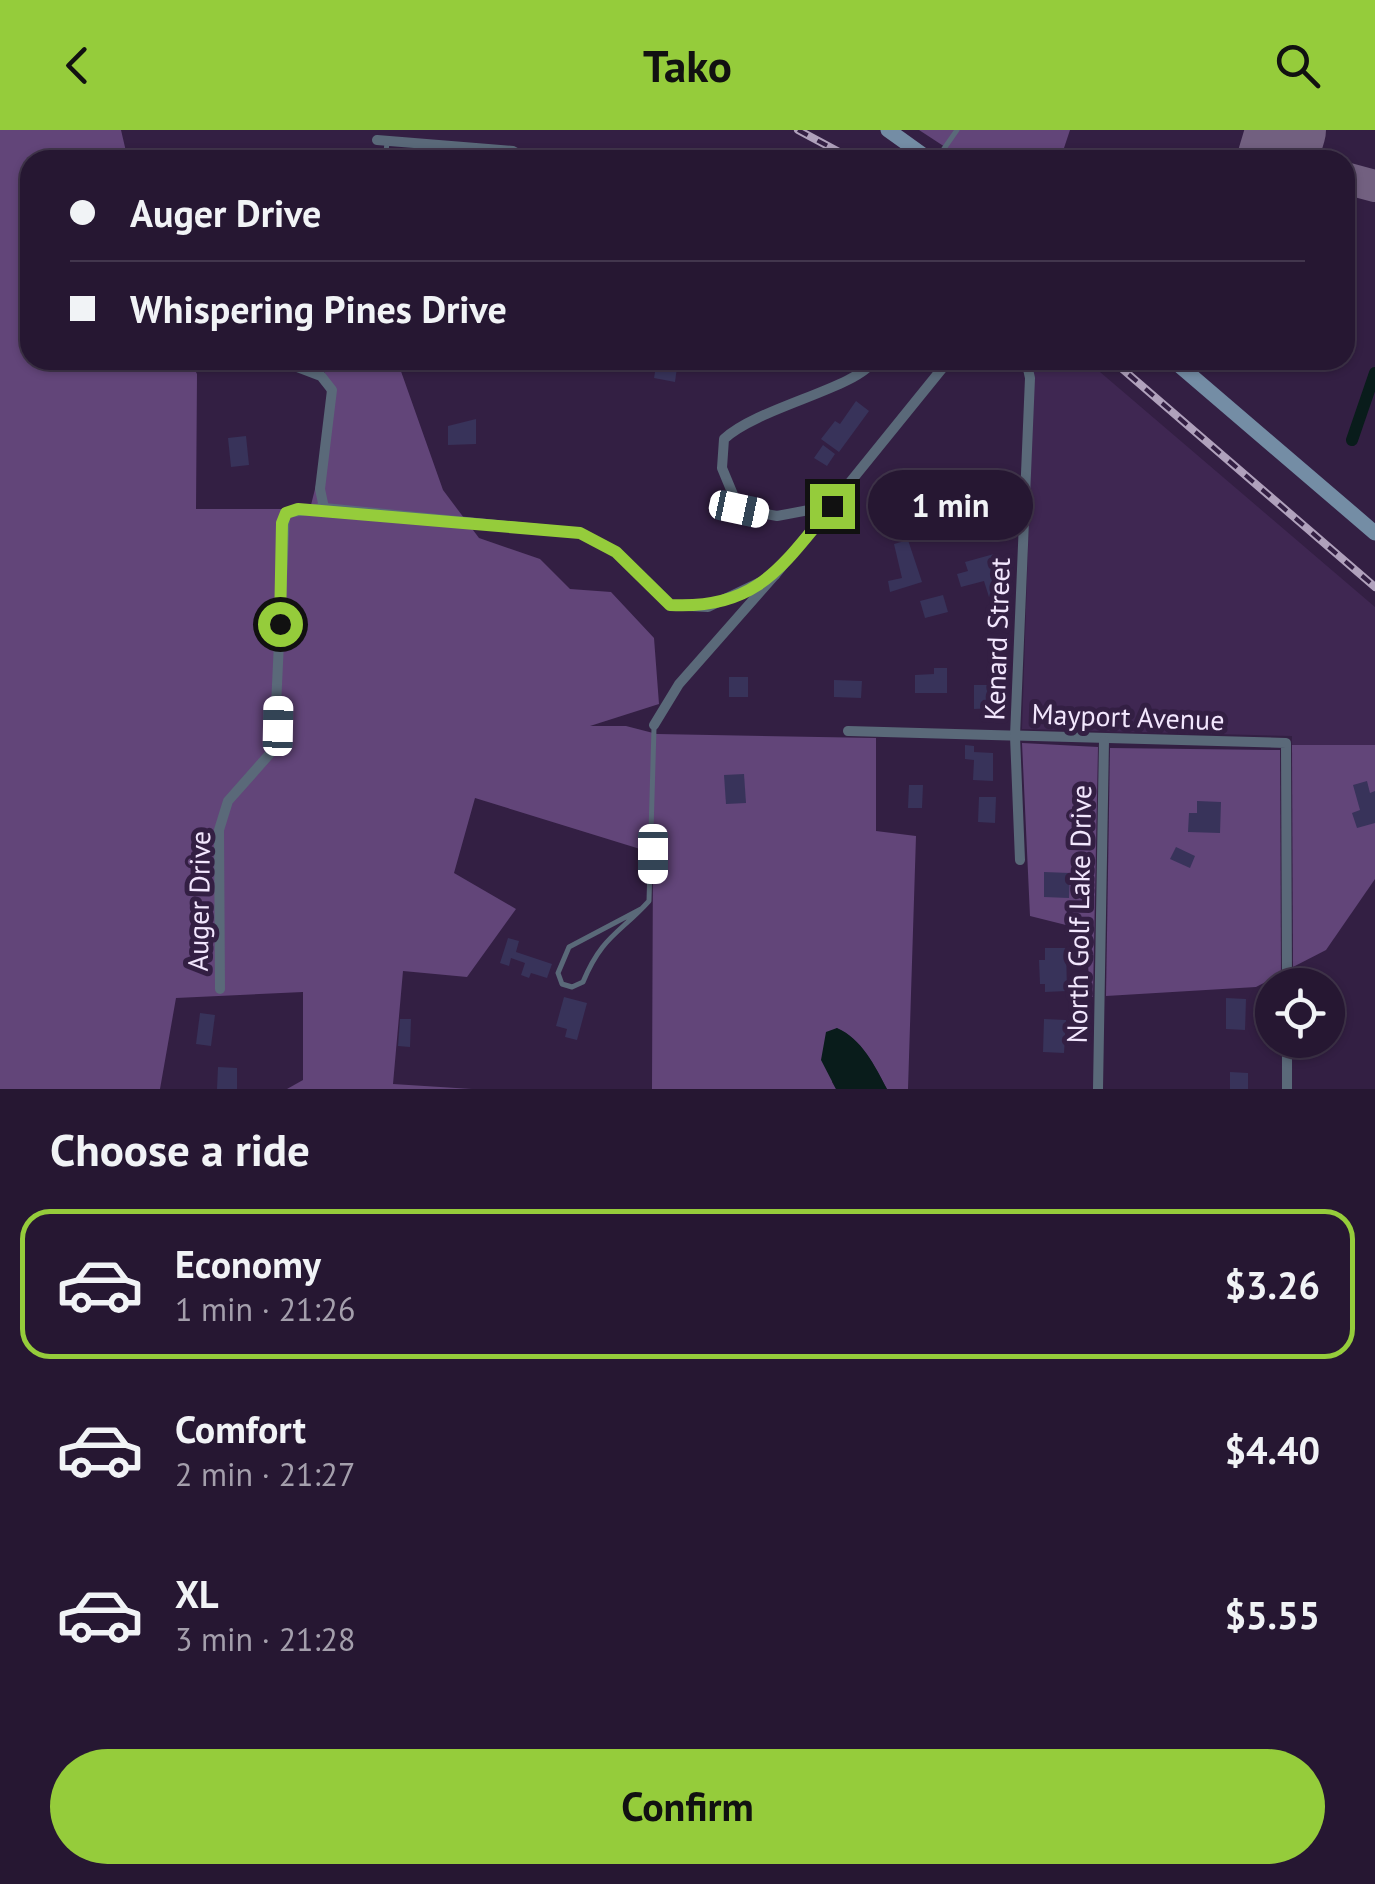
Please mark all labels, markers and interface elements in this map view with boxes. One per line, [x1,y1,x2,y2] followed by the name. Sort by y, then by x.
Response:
[643,36,732,94] text: Tako
[50,38,105,93] icon: back
[1270,38,1325,93] icon: search
[130,188,321,237] text: Auger Drive
[130,284,507,333] text: Whispering Pines Drive
[867,471,1032,541] callout: 1 min
[810,484,855,529] route end
[911,484,990,526] text: 1 min
[707,488,771,530] car
[975,557,1018,721] street label: Kenard Street
[258,602,303,647] route start
[1031,695,1225,738] street label: Mayport Avenue
[262,696,294,756] car
[1058,784,1099,1044] street label: North Golf Lake Drive
[638,824,668,884] car
[179,830,218,972] street label: Auger Drive
[1255,968,1345,1058] map controls
[1255,968,1345,1058] button: locate
[50,1120,310,1178] text: Choose a ride
[55,1239,145,1329] icon: car
[175,1239,321,1288] text: Economy
[1224,1260,1320,1309] text: $3.26
[175,1288,355,1330] text: 1 min · 21:26
[55,1404,145,1494] icon: car
[175,1404,306,1453] text: Comfort
[1224,1425,1320,1474] text: $4.40
[175,1453,355,1495] text: 2 min · 21:27
[55,1569,145,1659] icon: car
[175,1569,219,1618] text: XL
[1224,1590,1320,1639] text: $5.55
[175,1618,355,1660] text: 3 min · 21:28
[50,1749,1325,1864] button: Confirm

